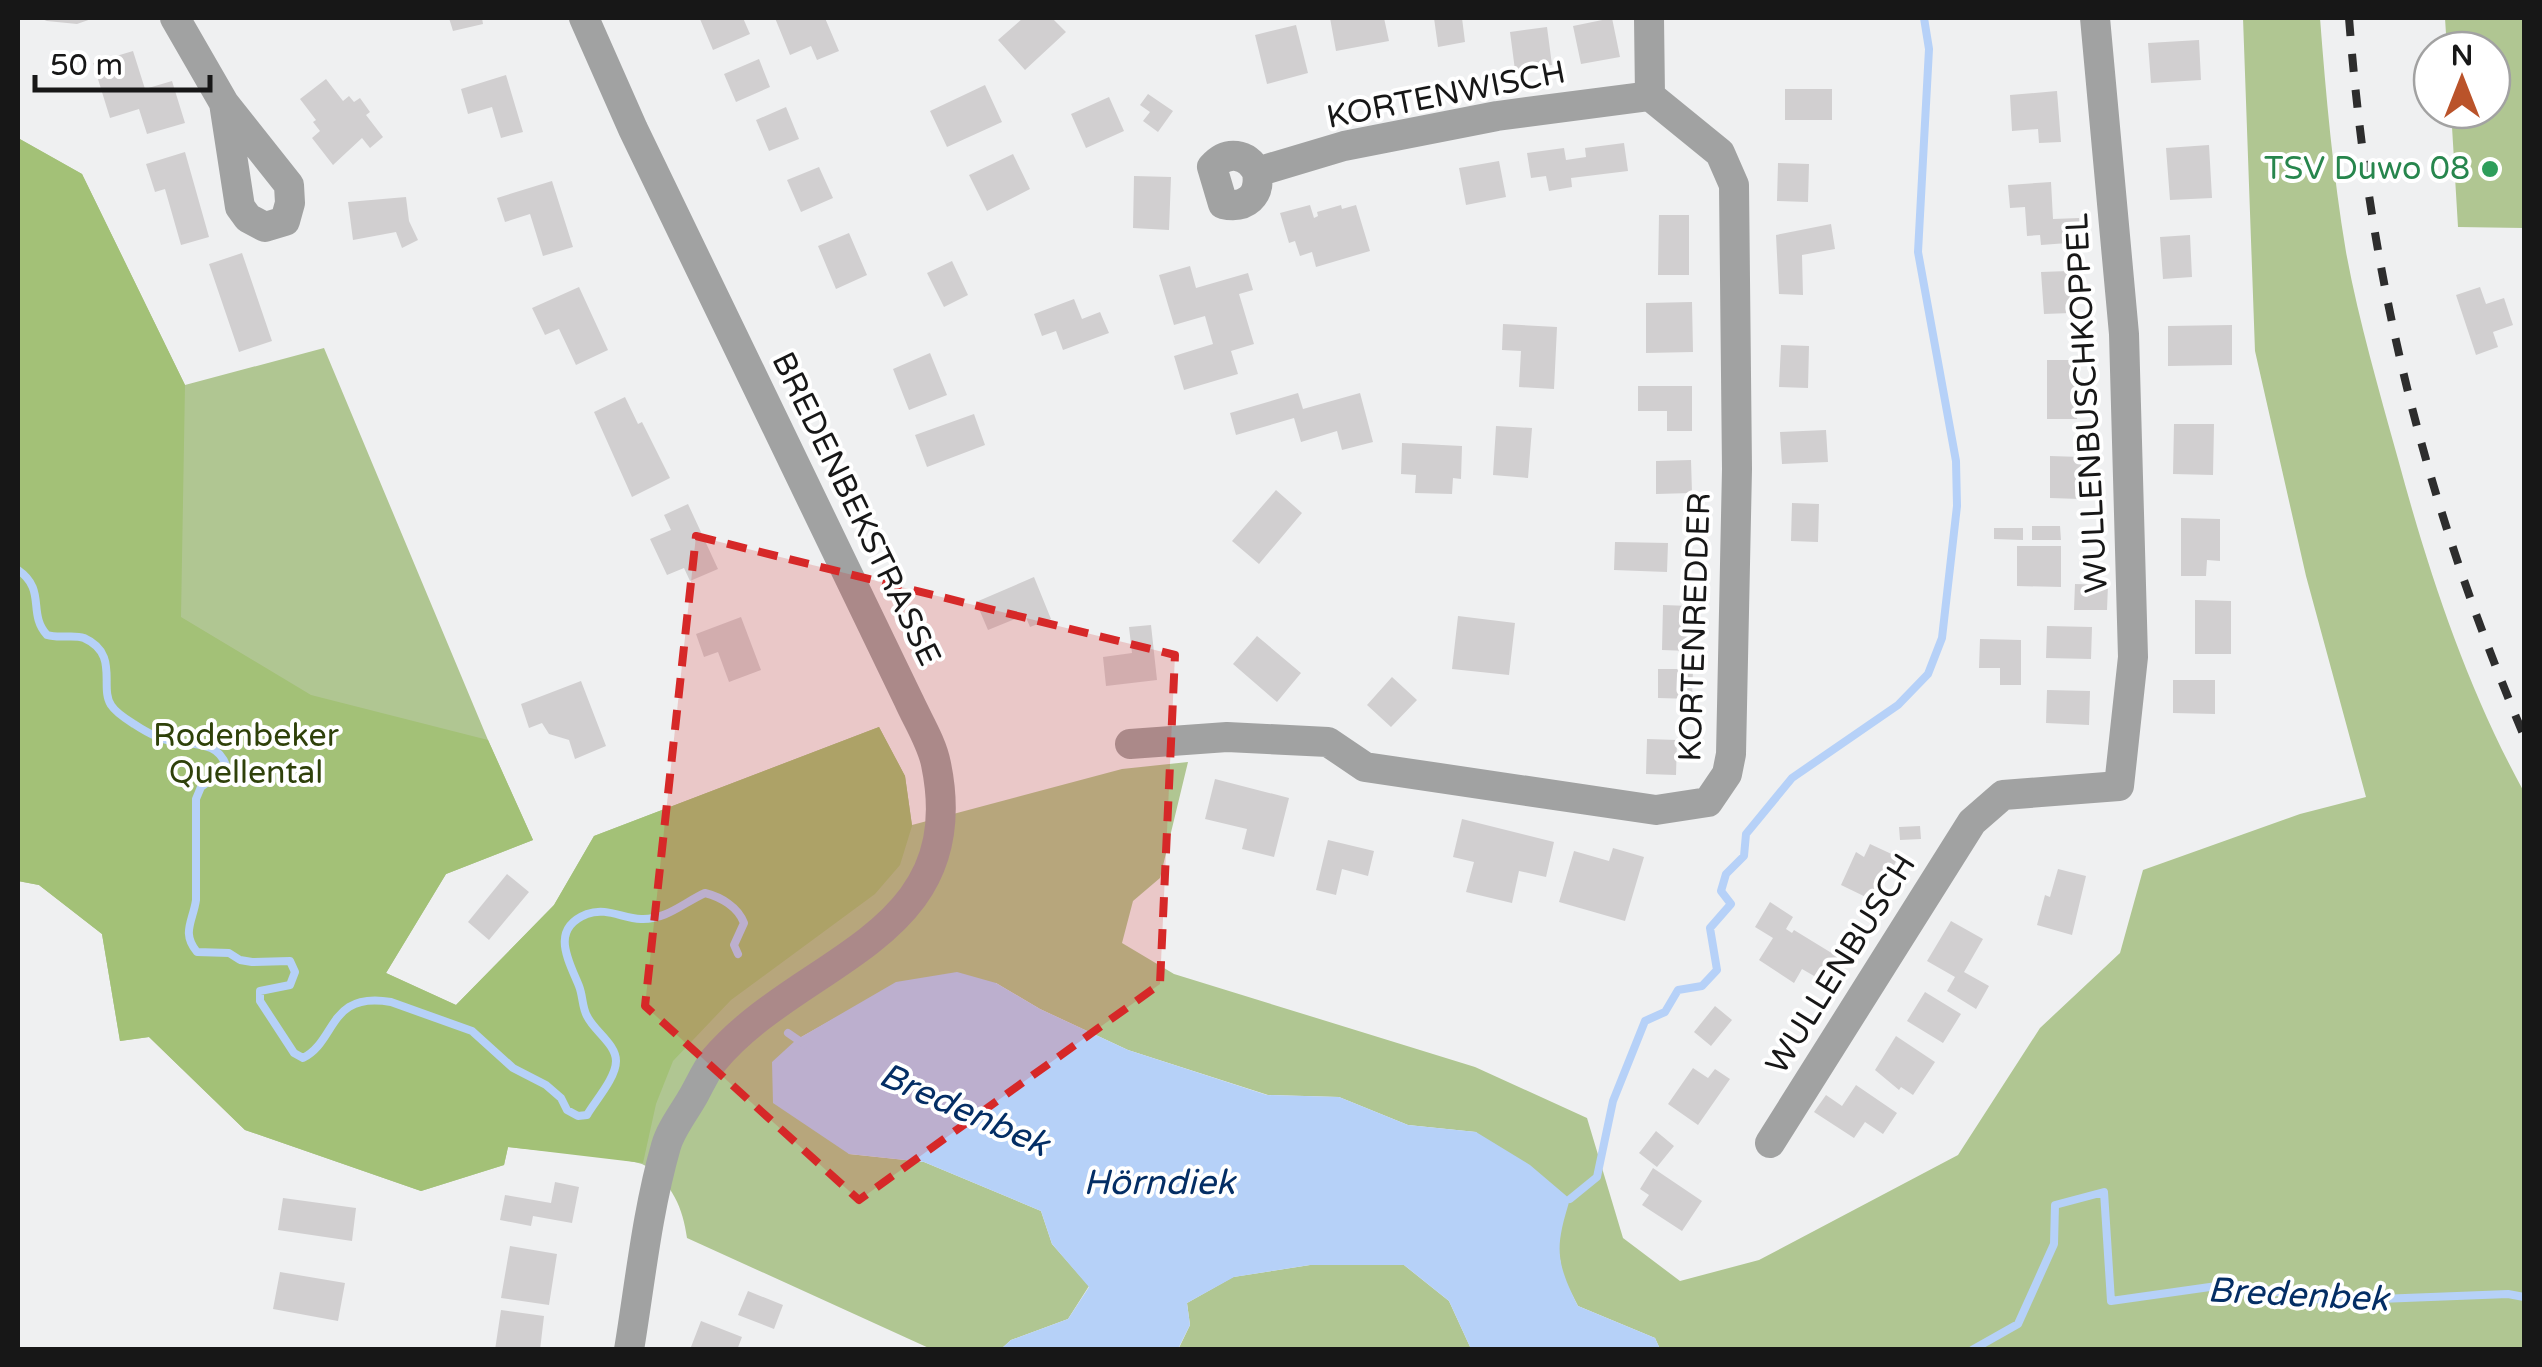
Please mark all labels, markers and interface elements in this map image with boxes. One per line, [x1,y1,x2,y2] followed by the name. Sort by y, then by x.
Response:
[35,30,210,92] scale bar
[2412,30,2512,130] north arrow
[2451,39,2473,73] text: N
[50,47,123,84] text: 50 m
[1323,53,1569,137] street label: KORTENWISCH
[2264,150,2470,188] place label: TSV Duwo 08
[2479,158,2501,180] marker: TSV Duwo 08
[2058,212,2116,594] street label: WULLENBUSCHKOPPEL
[764,346,948,672] street label: BREDENBEKSTRASSE
[1671,492,1719,762] street label: KORTENREDDER
[153,717,340,792] park label: Rodenbeker Quellental
[1758,847,1924,1081] street label: WULLENBUSCH
[873,1054,1058,1167] water label: Bredenbek
[1083,1162,1238,1204] water label: Hörndiek
[2207,1269,2392,1321] water label: Bredenbek

